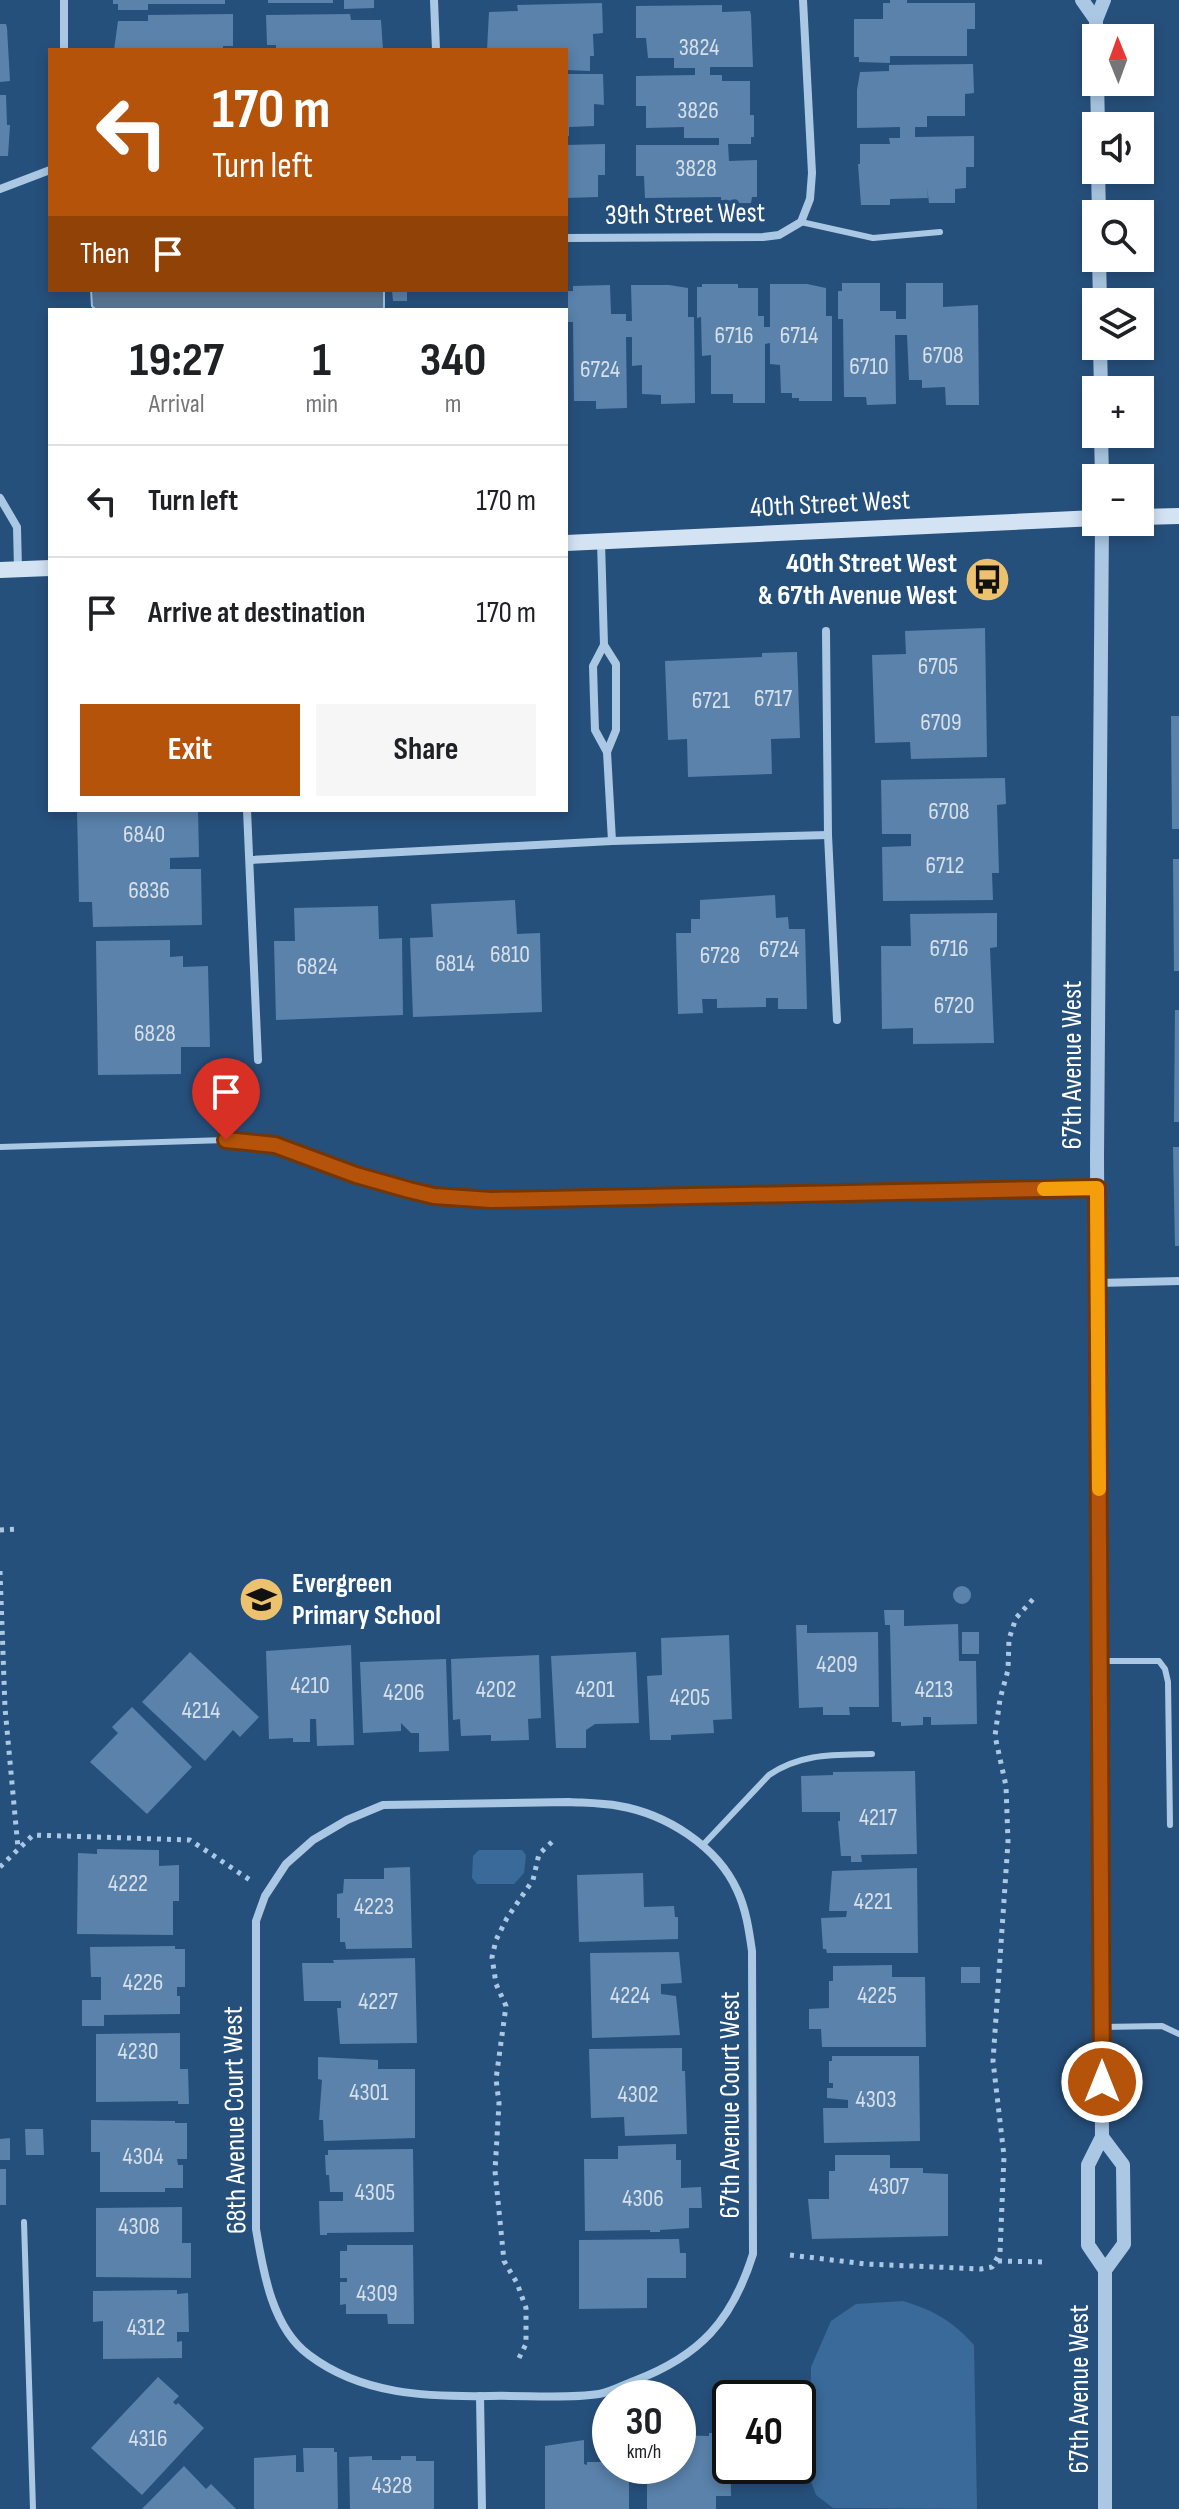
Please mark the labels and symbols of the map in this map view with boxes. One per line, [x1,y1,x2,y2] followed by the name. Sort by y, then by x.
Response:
[1082,24,1154,96] north arrow
[679,33,719,62] house number: 3824
[677,96,719,125] house number: 3826
[675,154,717,183] house number: 3828
[604,196,766,232] street label: 39th Street West
[714,321,754,350] house number: 6716
[780,321,818,350] house number: 6714
[922,341,964,370] house number: 6708
[849,352,889,381] house number: 6710
[580,355,620,384] house number: 6724
[749,483,911,525] street label: 40th Street West
[758,547,957,612] place label: 40th Street West & 67th Avenue West
[964,555,1012,603] bus stop icon: 40th Street West & 67th Avenue West
[918,652,958,681] house number: 6705
[754,684,792,713] house number: 6717
[692,686,731,715] house number: 6721
[920,708,962,737] house number: 6709
[928,797,970,826] house number: 6708
[123,820,165,849] house number: 6840
[926,851,964,880] house number: 6712
[128,876,170,905] house number: 6836
[929,934,969,963] house number: 6716
[759,935,799,964] house number: 6724
[490,940,530,969] house number: 6810
[700,941,740,970] house number: 6728
[435,949,475,978] house number: 6814
[296,952,338,981] house number: 6824
[1056,980,1089,1150] street label: 67th Avenue West
[934,991,974,1020] house number: 6720
[134,1019,176,1048] house number: 6828
[192,1058,260,1140] pin
[292,1567,441,1632] place label: Evergreen Primary School
[237,1575,285,1623] school or university icon: Evergreen Primary School
[816,1650,858,1679] house number: 4209
[290,1671,330,1700] house number: 4210
[476,1675,516,1704] house number: 4202
[575,1675,615,1704] house number: 4201
[915,1675,953,1704] house number: 4213
[383,1678,425,1707] house number: 4206
[670,1683,710,1712] house number: 4205
[182,1696,220,1725] house number: 4214
[859,1803,897,1832] house number: 4217
[108,1869,148,1898] house number: 4222
[854,1887,893,1916] house number: 4221
[354,1892,394,1921] house number: 4223
[123,1968,163,1997] house number: 4226
[610,1981,650,2010] house number: 4224
[857,1981,897,2010] house number: 4225
[358,1987,398,2016] house number: 4227
[714,1991,747,2219] street label: 67th Avenue Court West
[217,2006,253,2234] street label: 68th Avenue Court West
[118,2037,158,2066] house number: 4230
[1060,2040,1144,2124] position arrow
[349,2078,389,2107] house number: 4301
[618,2080,658,2109] house number: 4302
[856,2085,896,2114] house number: 4303
[123,2142,163,2171] house number: 4304
[869,2172,910,2201] house number: 4307
[355,2178,395,2207] house number: 4305
[622,2184,664,2213] house number: 4306
[118,2212,160,2241] house number: 4308
[356,2279,398,2308] house number: 4309
[1063,2304,1096,2474] street label: 67th Avenue West
[127,2313,165,2342] house number: 4312
[712,2380,816,2484] speed limit sign: 40
[128,2424,168,2453] house number: 4316
[372,2471,412,2500] house number: 4328

